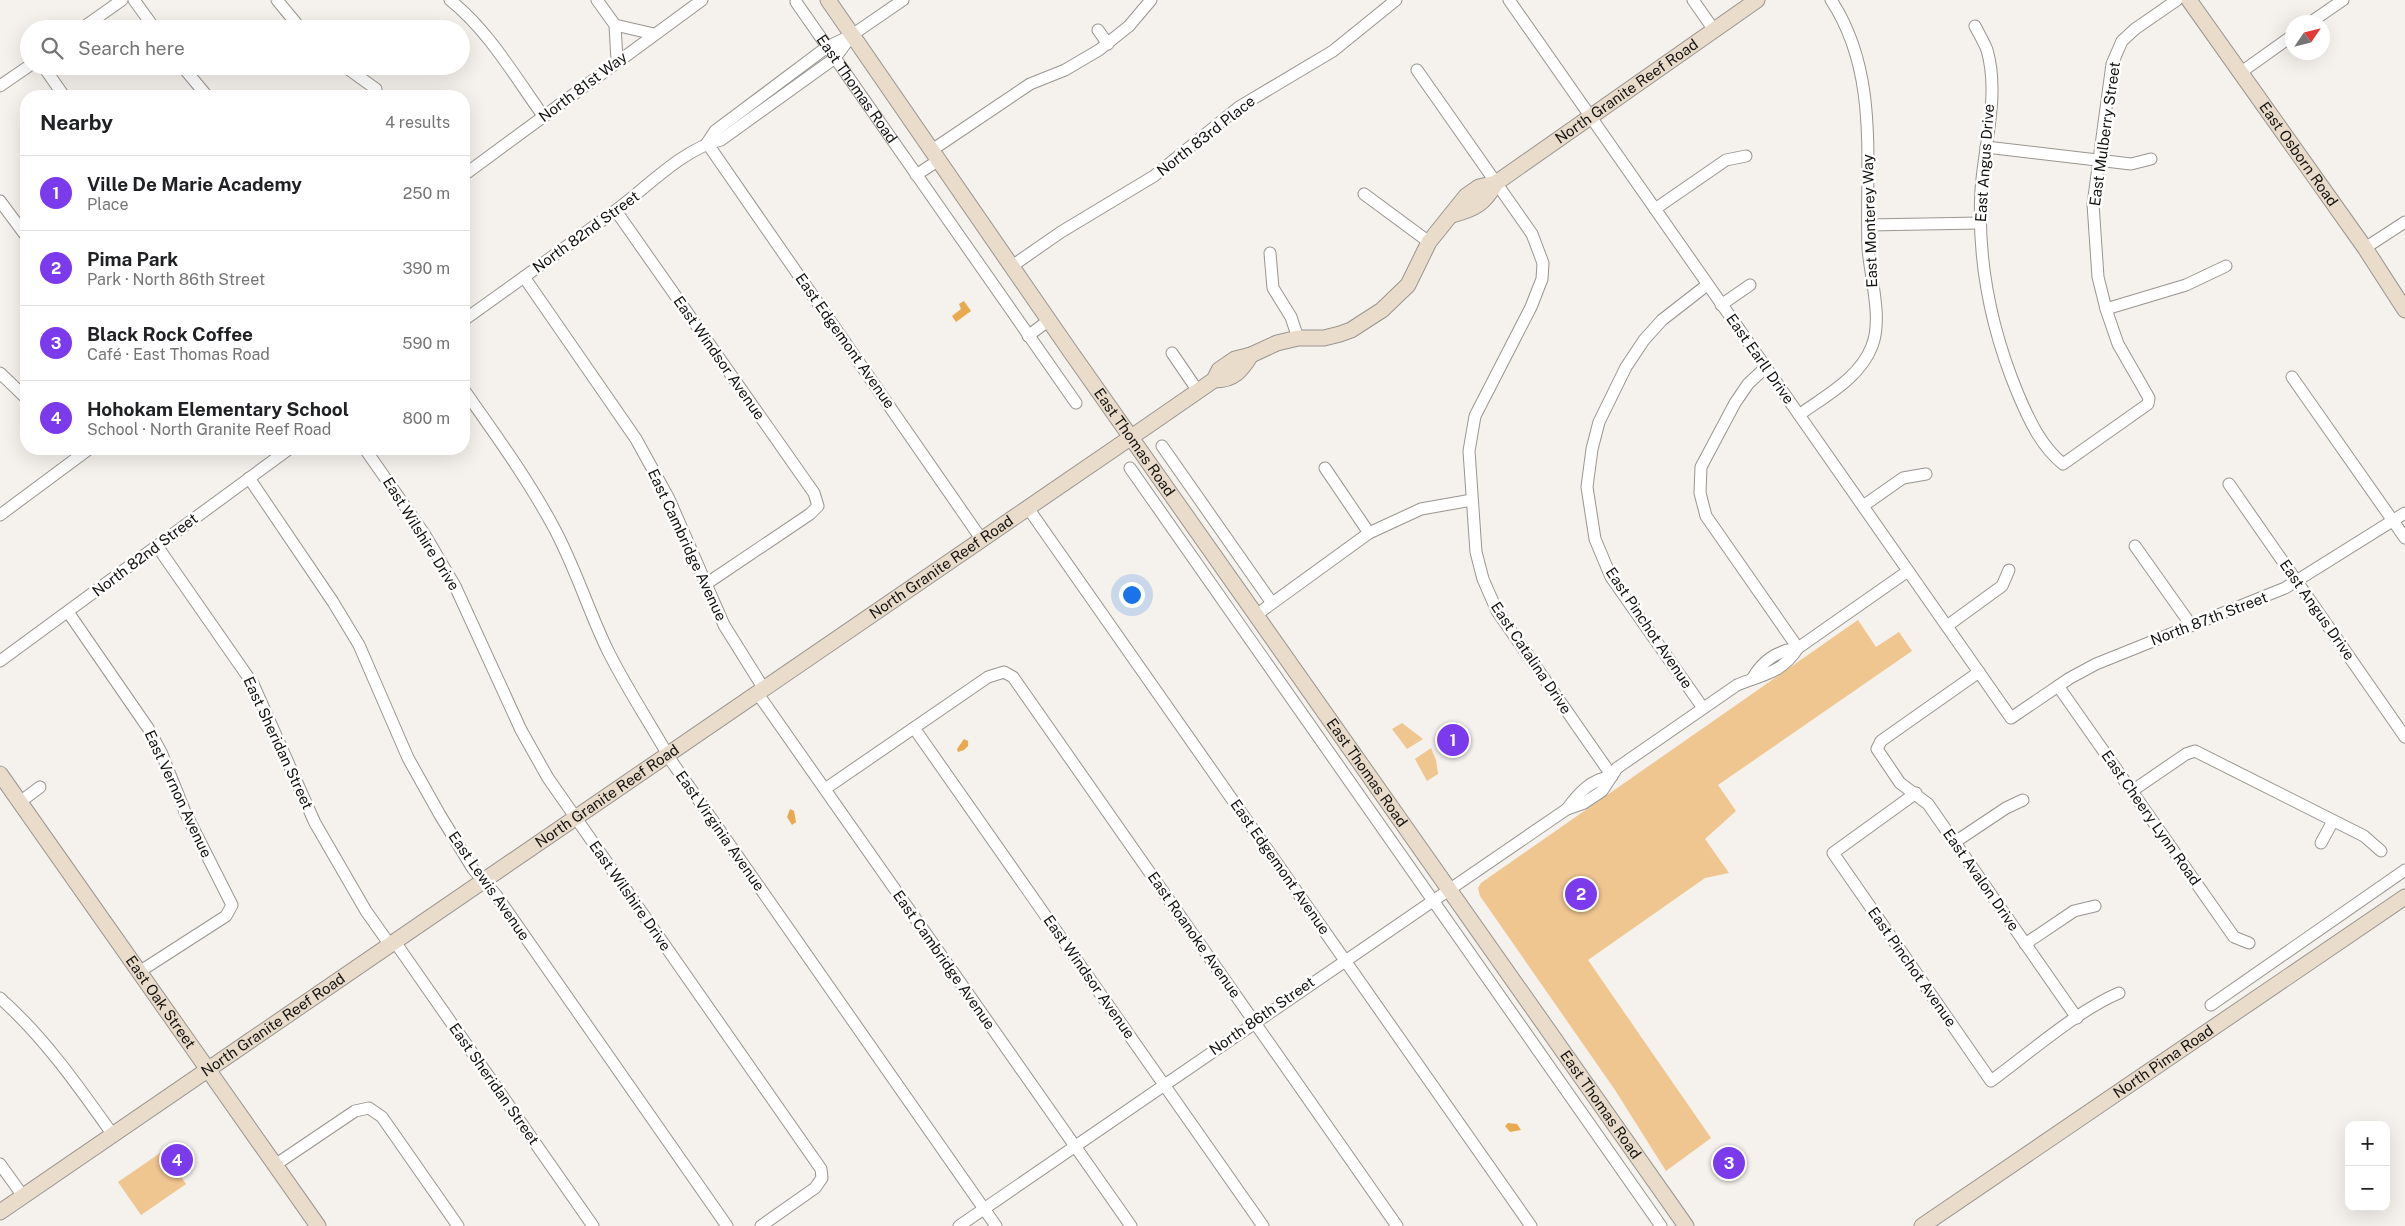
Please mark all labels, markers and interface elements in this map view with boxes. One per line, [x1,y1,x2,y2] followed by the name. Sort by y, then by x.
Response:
[2285,15,2330,60] north arrow
[20,20,470,75] search box
[813,31,901,146] street label: East Thomas Road
[38,34,66,62] icon: search
[1552,35,1701,147] street label: North Granite Reef Road
[78,37,185,59] text: Search here
[535,48,630,125] street label: North 81st Way
[2086,60,2123,207] street label: East Mulberry Street
[1153,92,1258,179] street label: North 83rd Place
[2256,98,2342,209] street label: East Osborn Road
[1972,103,1997,223] street label: East Angus Drive
[40,110,113,135] text: Nearby
[385,113,450,132] text: 4 results
[1859,154,1880,288] street label: East Monterey Way
[87,173,302,195] text: Ville De Marie Academy
[53,184,59,203] text: 1
[403,184,450,203] text: 250 m
[529,187,642,276] street label: North 82nd Street
[87,195,129,214] text: Place
[87,248,178,270] text: Pima Park
[51,259,61,278] text: 2
[403,259,450,278] text: 390 m
[87,270,265,289] text: Park · North 86th Street
[792,270,899,411] street label: East Edgemont Avenue
[670,293,768,423] street label: East Windsor Avenue
[1723,310,1798,407] street label: East Earll Drive
[87,323,253,345] text: Black Rock Coffee
[51,334,61,353] text: 3
[402,334,450,353] text: 590 m
[87,345,270,364] text: Café · East Thomas Road
[1091,385,1179,499] street label: East Thomas Road
[87,398,349,420] text: Hohokam Elementary School
[51,409,61,428] text: 4
[403,409,450,428] text: 800 m
[87,420,331,439] text: School · North Granite Reef Road
[645,466,730,624] street label: East Cambridge Avenue
[380,474,463,593] street label: East Wilshire Drive
[89,509,201,600] street label: North 82nd Street
[866,512,1016,622] street label: North Granite Reef Road
[2276,556,2358,663] street label: East Angus Drive
[1603,564,1696,691] street label: East Pinchot Avenue
[1119,582,1145,608] your location
[2148,588,2270,649] street label: North 87th Street
[1488,599,1575,717] street label: East Catalina Drive
[240,674,317,812] street label: East Sheridan Street
[1323,715,1411,830] street label: East Thomas Road
[1437,721,1469,759] pin: 1
[141,727,215,860] street label: East Vernon Avenue
[532,741,682,851] street label: North Granite Reef Road
[2098,747,2204,888] street label: East Cheery Lynn Road
[673,767,768,894] street label: East Virginia Avenue
[1227,796,1334,937] street label: East Edgemont Avenue
[1940,825,2023,934] street label: East Avalon Drive
[445,828,533,944] street label: East Lewis Avenue
[586,838,675,954] street label: East Wilshire Drive
[1145,869,1244,1001] street label: East Roanoke Avenue
[1565,875,1597,913] pin: 2
[890,887,999,1033] street label: East Cambridge Avenue
[1865,904,1960,1030] street label: East Pinchot Avenue
[1040,912,1138,1042] street label: East Windsor Avenue
[122,952,199,1052] street label: East Oak Street
[198,969,348,1080] street label: North Granite Reef Road
[1206,973,1318,1058] street label: North 86th Street
[446,1020,543,1148] street label: East Sheridan Street
[2110,1021,2216,1101] street label: North Pima Road
[1557,1047,1645,1162] street label: East Thomas Road
[2345,1121,2390,1211] map controls
[2345,1121,2390,1166] button: +
[161,1141,193,1179] pin: 4
[1713,1144,1745,1182] pin: 3
[2345,1166,2390,1211] button: −

